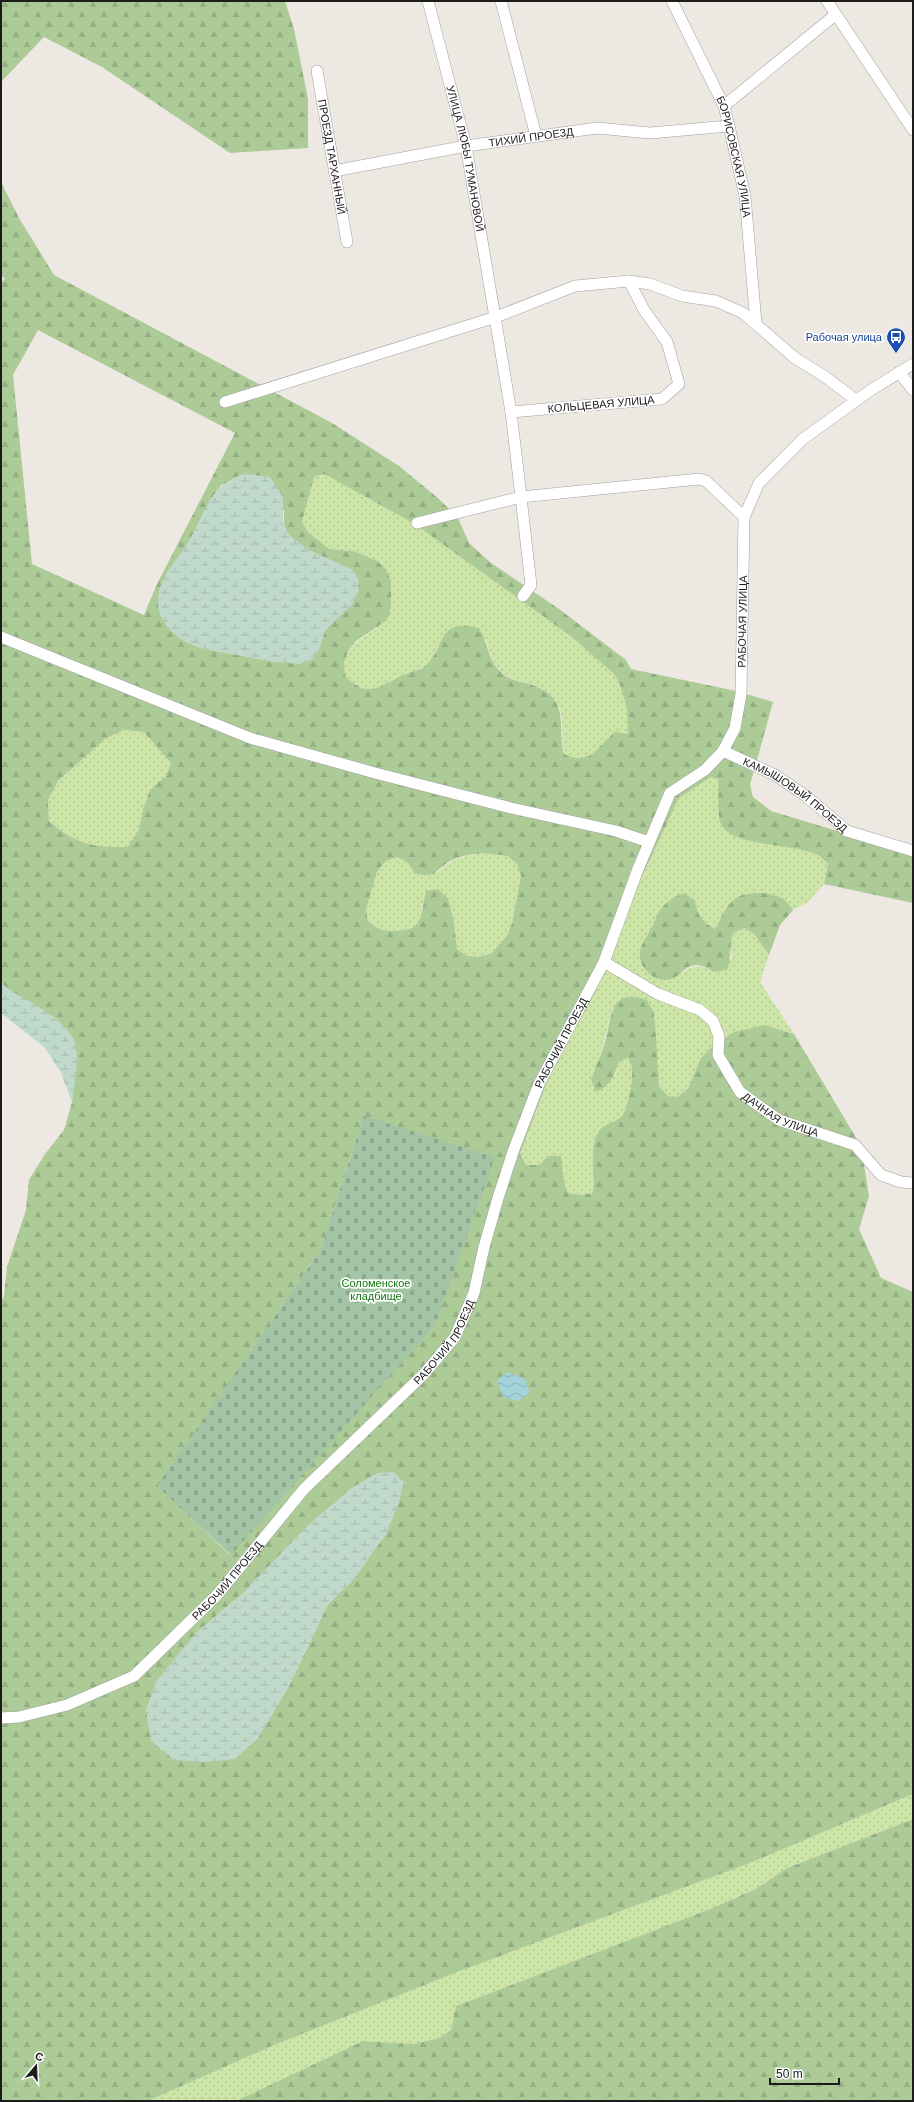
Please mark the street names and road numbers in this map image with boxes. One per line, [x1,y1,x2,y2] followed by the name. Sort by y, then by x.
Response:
[444,84,486,232] street label: УЛИЦА ЛЮБЫ ТУМАНОВОЙ
[714,94,753,219] street label: БОРИСОВСКАЯ УЛИЦА
[316,98,348,215] street label: ПРОЕЗД ТАРХАННЫЙ
[488,125,575,149] street label: ТИХИЙ ПРОЕЗД
[547,393,656,415] street label: КОЛЬЦЕВАЯ УЛИЦА
[735,575,749,668] street label: РАБОЧАЯ УЛИЦА
[741,755,850,835] street label: КАМЫШОВЫЙ ПРОЕЗД
[532,995,590,1089] street label: РАБОЧИЙ ПРОЕЗД
[740,1090,821,1139] street label: ДАЧНАЯ УЛИЦА
[411,1297,477,1387] street label: РАБОЧИЙ ПРОЕЗД
[189,1538,265,1622] street label: РАБОЧИЙ ПРОЕЗД

